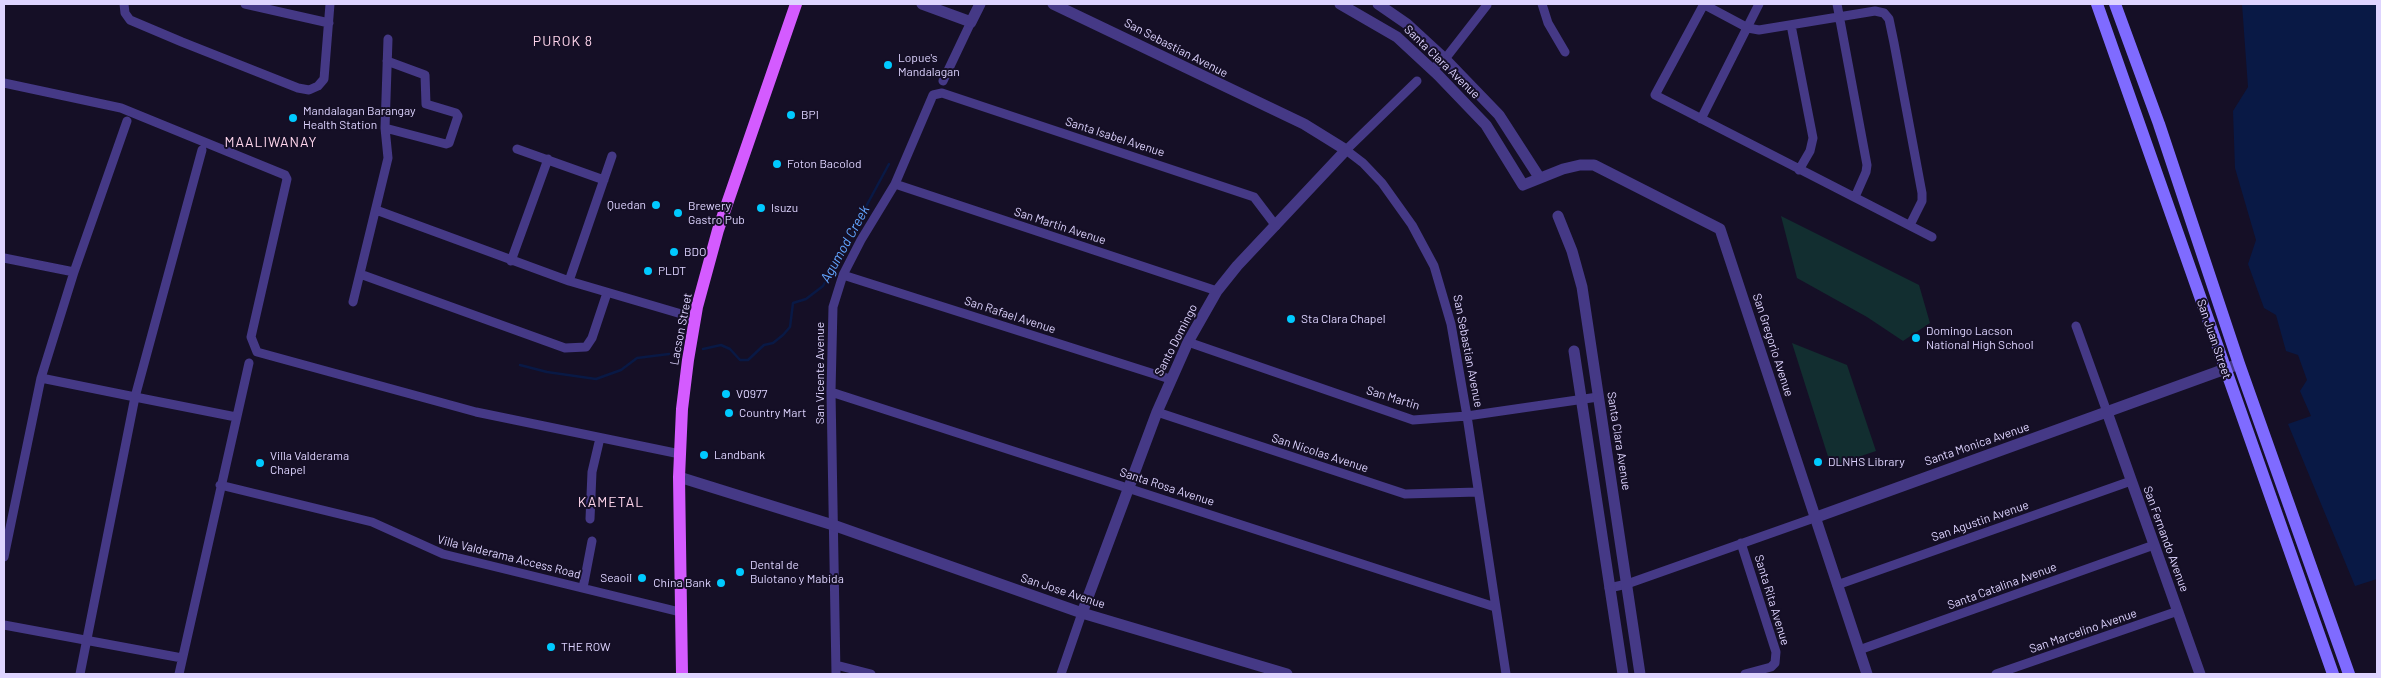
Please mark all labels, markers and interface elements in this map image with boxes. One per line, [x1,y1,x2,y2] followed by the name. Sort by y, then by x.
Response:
[1122,16,1230,80] street label: San Sebastian Avenue
[1401,22,1483,102] street label: Santa Clara Avenue
[532,33,594,49] district label: PUROK 8
[898,51,960,79] place label: Lopue's Mandalagan
[882,59,894,71] marker: Lopue's Mandalagan
[303,104,416,132] place label: Mandalagan Barangay Health Station
[801,108,819,122] place label: BPI
[785,109,797,121] marker: BPI
[287,112,299,124] marker: Mandalagan Barangay Health Station
[1063,114,1167,160] street label: Santa Isabel Avenue
[223,134,319,150] district label: MAALIWANAY
[787,157,862,171] place label: Foton Bacolod
[771,158,783,170] marker: Foton Bacolod
[607,198,646,212] place label: Quedan
[650,199,662,211] marker: Quedan
[688,199,745,227] place label: Brewery Gastro Pub
[771,201,798,215] place label: Isuzu
[755,202,767,214] marker: Isuzu
[817,203,873,285] water label: Agumod Creek
[1012,204,1108,248] street label: San Martin Avenue
[672,207,684,219] marker: Brewery Gastro Pub
[684,245,706,259] place label: BDO
[668,246,680,258] marker: BDO
[658,264,686,278] place label: PLDT
[642,265,654,277] marker: PLDT
[667,292,695,366] street label: Lacson Street
[1750,292,1796,398] street label: San Gregorio Avenue
[962,293,1058,337] street label: San Rafael Avenue
[1450,293,1486,409] street label: San Sebastian Avenue
[2194,297,2234,381] street label: San Juan Street
[1152,302,1200,378] street label: Santo Domingo
[1301,312,1386,326] place label: Sta Clara Chapel
[1285,313,1297,325] marker: Sta Clara Chapel
[813,322,827,424] street label: San Vicente Avenue
[1926,324,2034,352] place label: Domingo Lacson National High School
[1910,332,1922,344] marker: Domingo Lacson National High School
[1365,383,1421,413] street label: San Martin
[736,387,767,401] place label: V0977
[720,388,732,400] marker: V0977
[1604,391,1634,491] street label: Santa Clara Avenue
[739,406,806,420] place label: Country Mart
[723,407,735,419] marker: Country Mart
[1923,419,2031,469] street label: Santa Monica Avenue
[1270,431,1370,475] street label: San Nicolas Avenue
[714,448,765,462] place label: Landbank
[270,449,349,477] place label: Villa Valderama Chapel
[698,449,710,461] marker: Landbank
[1828,455,1905,469] place label: DLNHS Library
[1812,456,1824,468] marker: DLNHS Library
[254,457,266,469] marker: Villa Valderama Chapel
[1118,465,1216,509] street label: Santa Rosa Avenue
[2140,484,2192,594] street label: San Fernando Avenue
[577,494,645,510] district label: KAMETAL
[1929,498,2031,544] street label: San Agustin Avenue
[436,532,582,582] street label: Villa Valderama Access Road
[1751,553,1793,647] street label: Santa Rita Avenue
[750,558,844,586] place label: Dental de Bulotano y Mabida
[1945,560,2059,612] street label: Santa Catalina Avenue
[734,566,746,578] marker: Dental de Bulotano y Mabida
[600,571,632,585] place label: Seaoil
[1019,571,1107,611] street label: San Jose Avenue
[636,572,648,584] marker: Seaoil
[653,576,711,590] place label: China Bank
[715,577,727,589] marker: China Bank
[2027,606,2139,656] street label: San Marcelino Avenue
[561,640,611,654] place label: THE ROW
[545,641,557,653] marker: THE ROW

